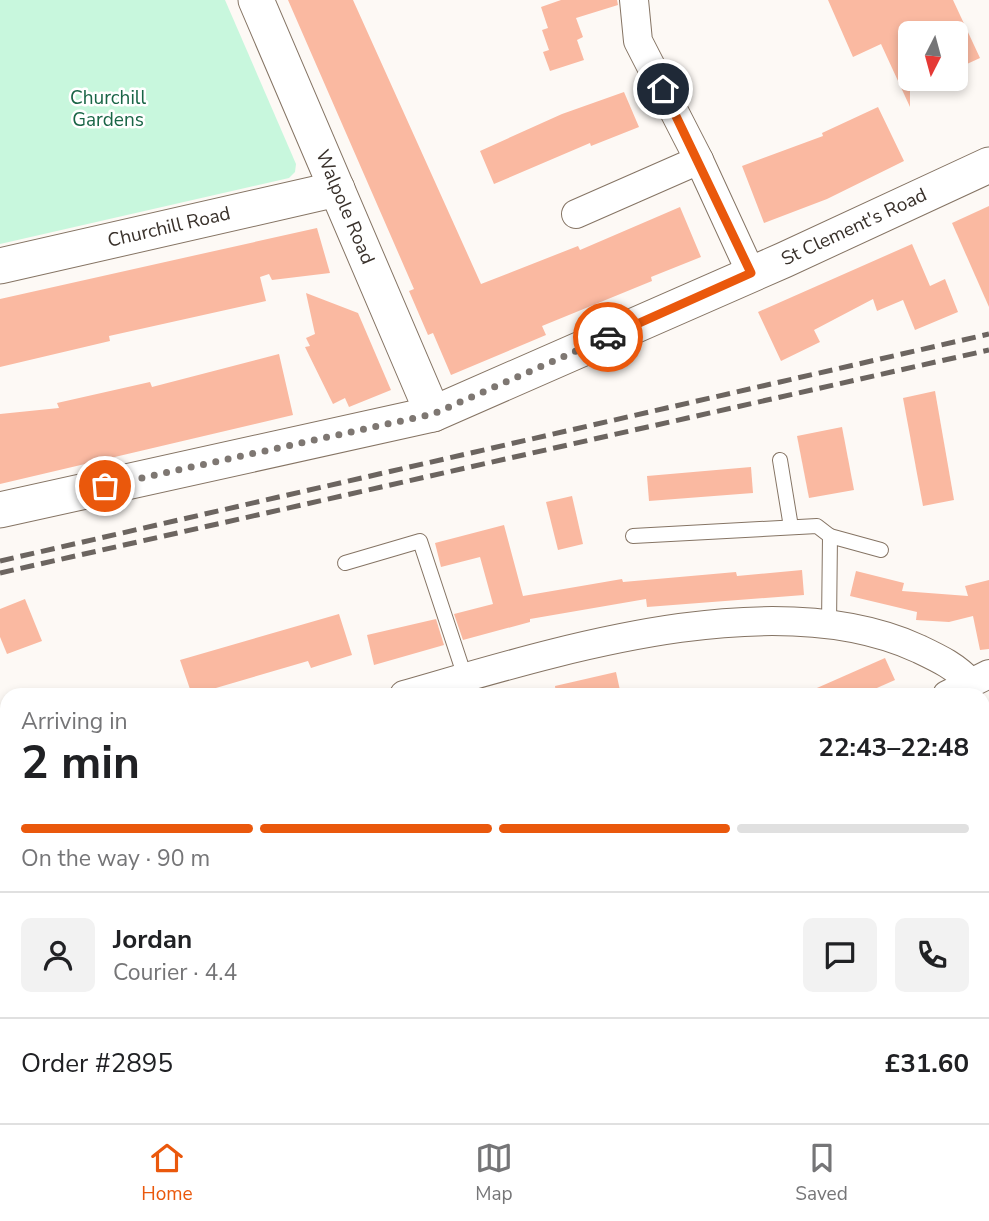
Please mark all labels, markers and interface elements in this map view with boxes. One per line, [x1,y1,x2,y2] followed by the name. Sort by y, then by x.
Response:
[898,21,968,91] north arrow
[898,21,968,91] map controls
[633,59,693,119] pin
[644,70,682,108] icon: home
[70,85,146,133] park label: Churchill Gardens
[309,146,381,268] street label: Walpole Road
[777,182,931,272] street label: St Clement's Road
[105,200,233,254] street label: Churchill Road
[573,302,643,372] courier
[589,318,627,356] icon: car
[75,456,135,516] pin
[86,467,124,505] icon: bag
[21,706,128,737] text: Arriving in
[818,730,969,765] text: 22:43–22:48
[21,731,140,794] text: 2 min
[21,843,210,874] text: On the way · 90 m
[21,918,95,992] button: person
[803,918,877,992] button: chat
[895,918,969,992] button: phone
[113,922,192,957] text: Jordan
[113,957,237,988] text: Courier · 4.4
[21,1046,173,1081] text: Order #2895
[885,1046,969,1081] text: £31.60
[141,1139,193,1207] tab: Home
[475,1139,513,1207] tab: Map
[795,1139,848,1207] tab: Saved

